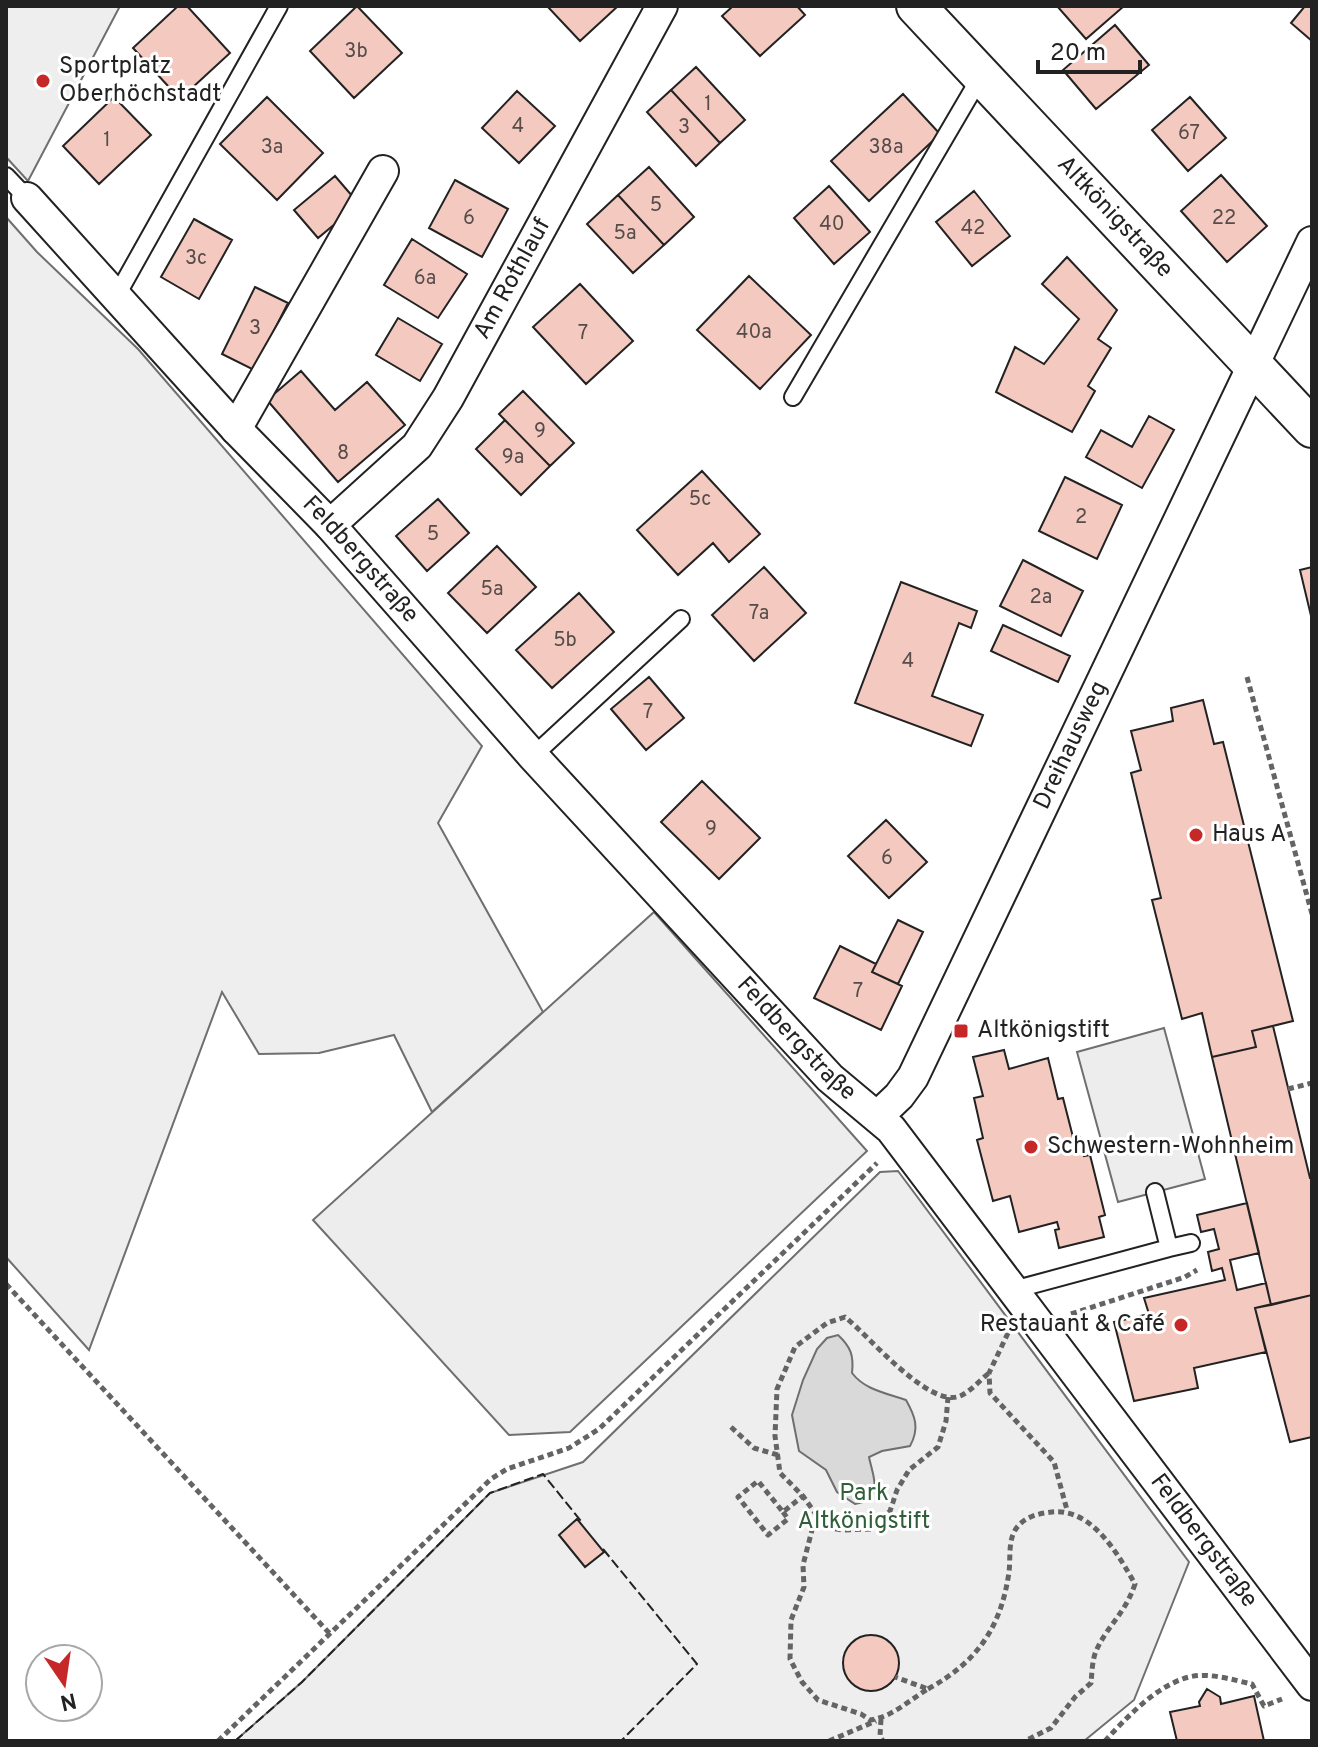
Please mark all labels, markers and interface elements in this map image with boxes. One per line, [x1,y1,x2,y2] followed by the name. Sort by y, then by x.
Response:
[1038,24,1140,74] scale bar
[344,39,368,65] house number: 3b
[1050,39,1106,69] text: 20 m
[59,52,221,110] place label: Sportplatz Oberhöchstadt
[34,72,52,90] marker: Sportplatz Oberhöchstadt
[704,92,712,118] house number: 1
[512,114,524,140] house number: 4
[678,115,690,141] house number: 3
[1178,121,1200,147] house number: 67
[103,128,111,154] house number: 1
[261,135,283,161] house number: 3a
[869,135,903,161] house number: 38a
[1050,150,1179,285] street label: Altkönigstraße
[650,193,662,219] house number: 5
[463,206,475,232] house number: 6
[1212,206,1236,232] house number: 22
[819,212,845,238] house number: 40
[468,213,558,345] street label: Am Rothlauf
[961,216,985,242] house number: 42
[614,221,636,247] house number: 5a
[185,246,207,272] house number: 3c
[414,266,436,292] house number: 6a
[249,316,261,342] house number: 3
[736,320,772,346] house number: 40a
[578,321,588,347] house number: 7
[534,419,546,445] house number: 9
[337,441,349,467] house number: 8
[502,445,524,471] house number: 9a
[689,487,711,513] house number: 5c
[295,490,425,630] street label: Feldbergstraße
[1075,505,1087,531] house number: 2
[427,522,439,548] house number: 5
[481,577,503,603] house number: 5a
[1030,585,1052,611] house number: 2a
[749,601,769,627] house number: 7a
[553,628,577,654] house number: 5b
[902,649,914,675] house number: 4
[1028,676,1115,815] street label: Dreihausweg
[643,700,653,726] house number: 7
[705,817,717,843] house number: 9
[1212,820,1286,850] place label: Haus A
[1187,826,1205,844] marker: Haus A
[881,846,893,872] house number: 6
[730,971,862,1108] street label: Feldbergstraße
[853,979,863,1005] house number: 7
[977,1016,1110,1046] place label: Altkönigstift
[952,1022,970,1040] marker: Altkönigstift
[1047,1132,1294,1162] place label: Schwestern-Wohnheim
[1022,1138,1040,1156] marker: Schwestern-Wohnheim
[980,1310,1165,1340] place label: Restauant & Café
[1172,1316,1190,1334] marker: Restauant & Café
[1143,1468,1263,1614] street label: Feldbergstraße
[798,1479,930,1537] park label: Park Altkönigstift
[24,1643,104,1723] north arrow
[57,1685,79,1715] text: N

